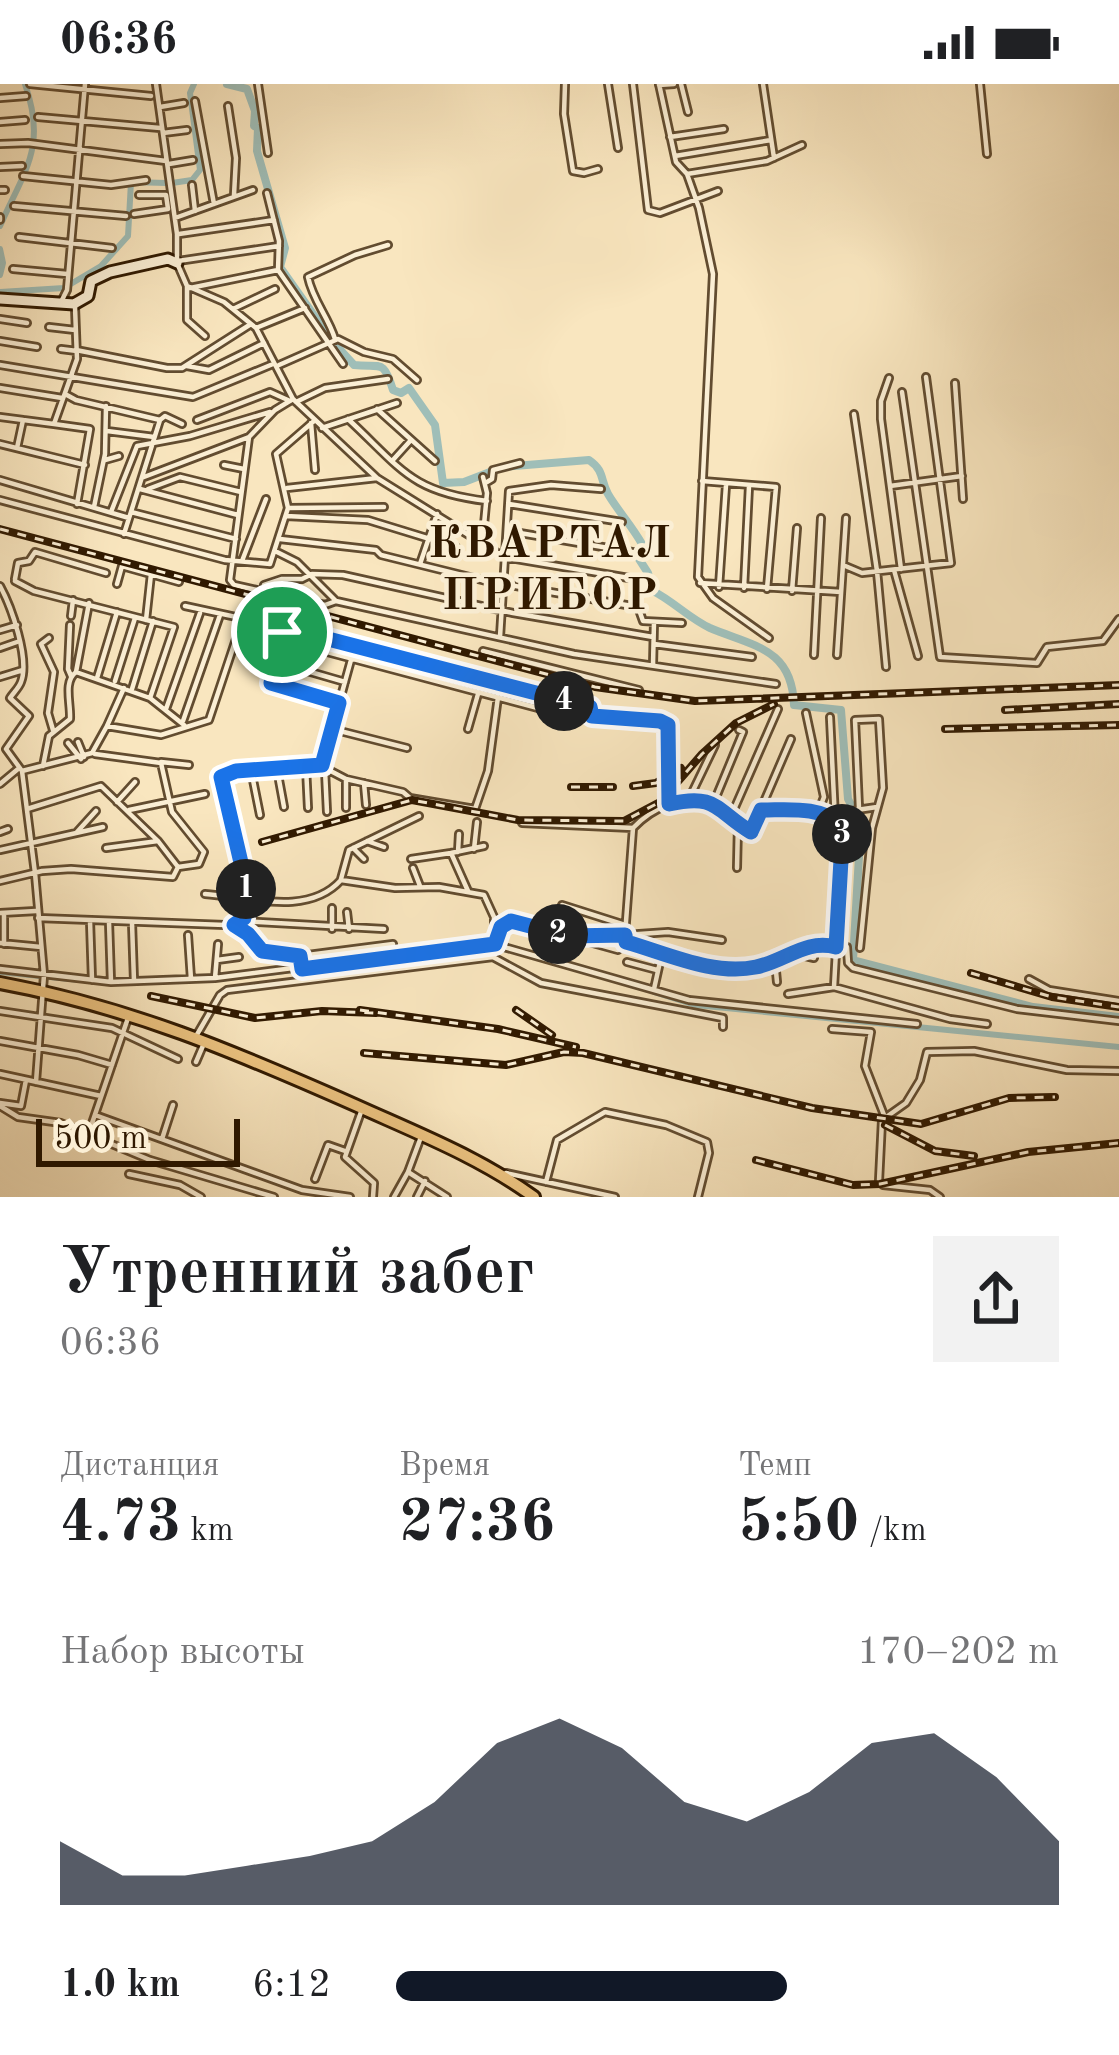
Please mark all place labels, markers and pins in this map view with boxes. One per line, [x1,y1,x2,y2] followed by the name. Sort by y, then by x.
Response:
[231,581,333,683] pin
[534,671,594,731] pin: 4
[812,804,872,864] pin: 3
[216,859,276,919] pin: 1
[528,904,588,964] pin: 2

